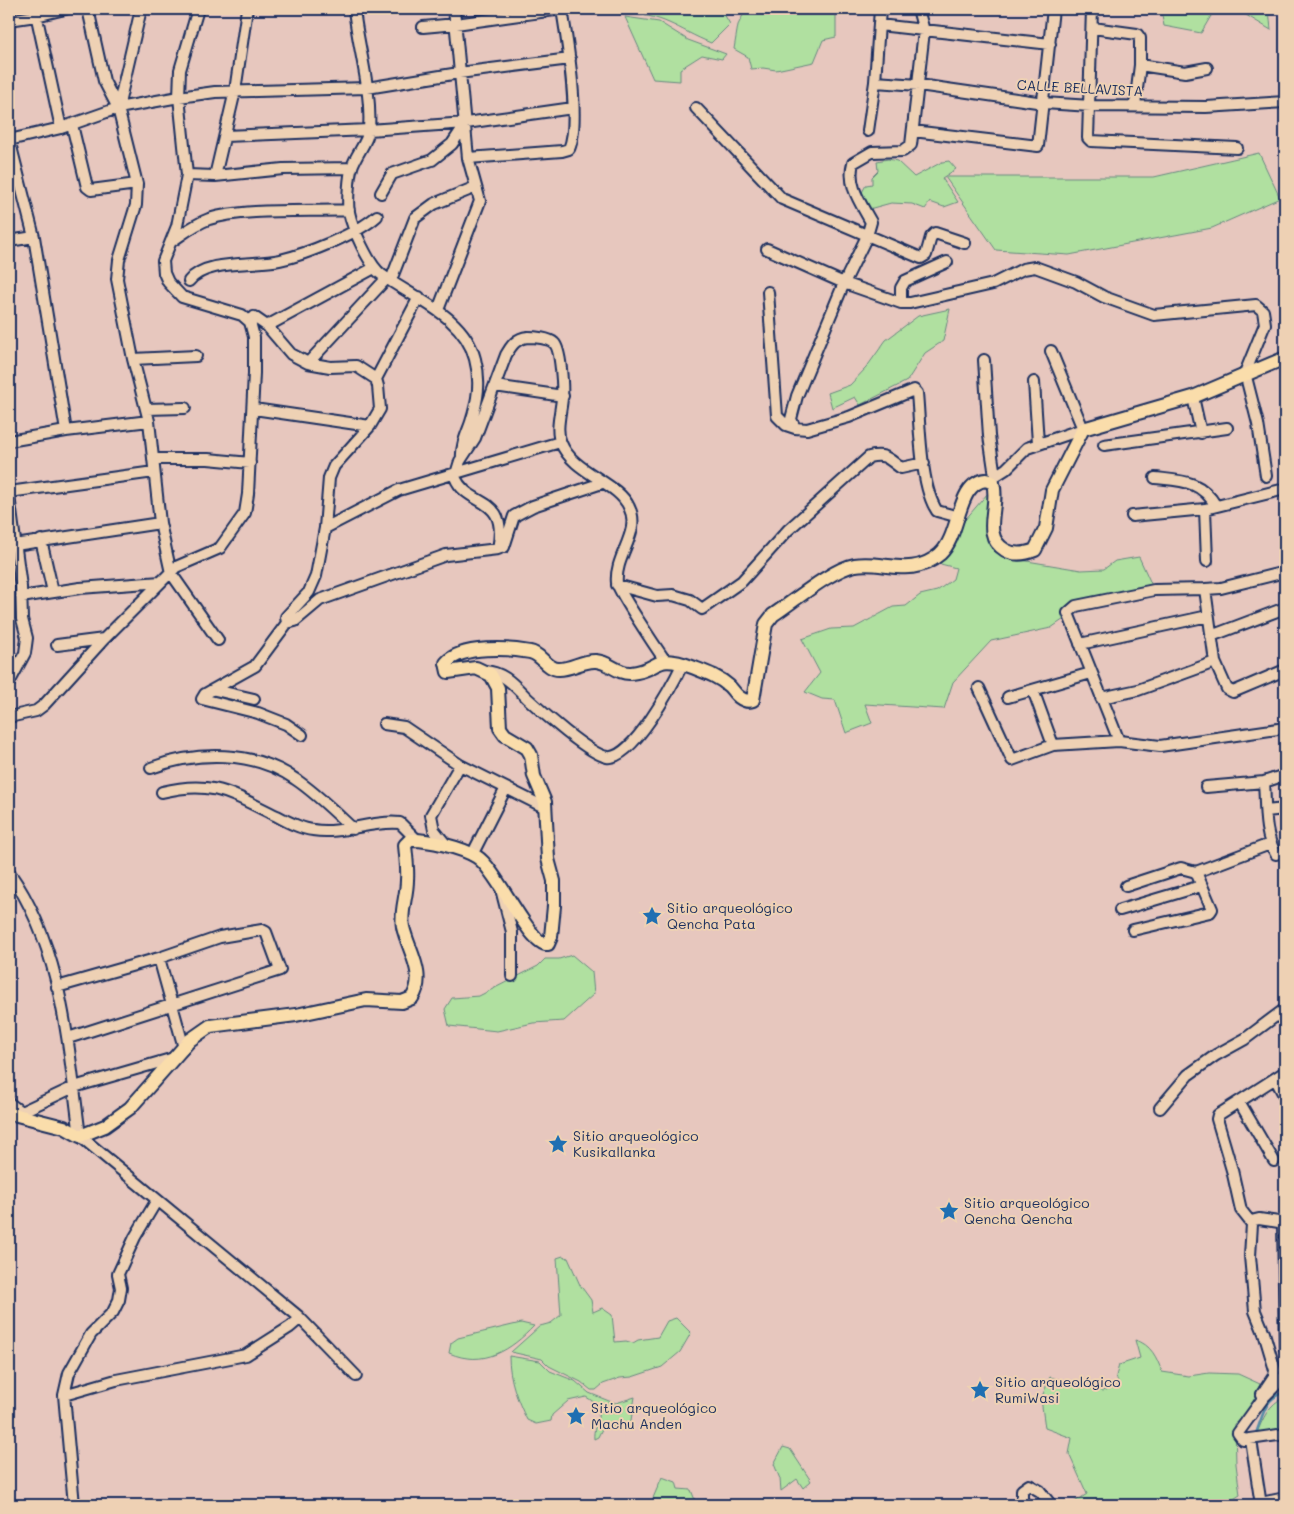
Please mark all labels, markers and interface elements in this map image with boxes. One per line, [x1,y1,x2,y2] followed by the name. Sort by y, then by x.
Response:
[1016,75,1144,100] street label: CALLE BELLAVISTA
[667,898,793,933] place label: Sitio arqueológico Qencha Pata
[641,905,663,927] place icon: Sitio arqueológico Qencha Pata
[573,1126,699,1161] place label: Sitio arqueológico Kusikallanka
[547,1133,569,1155] place icon: Sitio arqueológico Kusikallanka
[964,1193,1090,1228] place label: Sitio arqueológico Qencha Qencha
[938,1200,960,1222] place icon: Sitio arqueológico Qencha Qencha
[995,1372,1121,1407] place label: Sitio arqueológico RumiWasi
[969,1379,991,1401] place icon: Sitio arqueológico RumiWasi
[591,1398,717,1433] place label: Sitio arqueológico Machu Anden
[565,1405,587,1427] place icon: Sitio arqueológico Machu Anden

